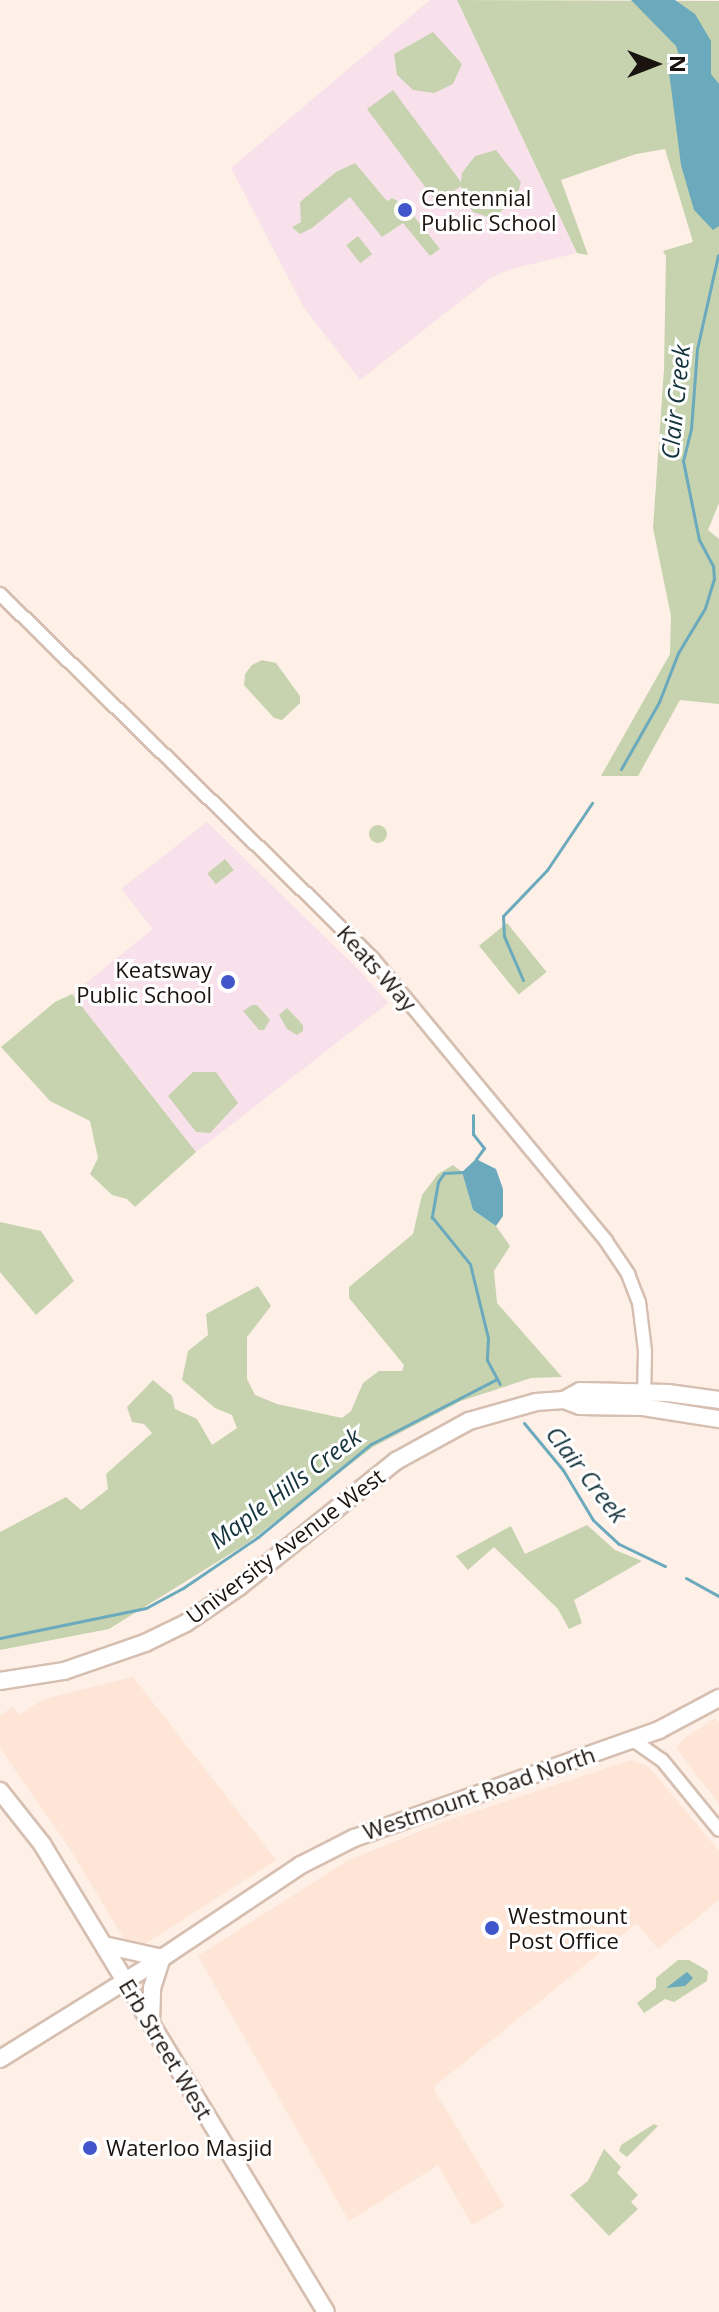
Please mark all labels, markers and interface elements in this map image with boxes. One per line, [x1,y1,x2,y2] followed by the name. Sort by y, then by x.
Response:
[615,24,695,104] north arrow
[664,55,694,73] text: N
[421,184,557,236] place label: Centennial Public School
[396,201,414,219] marker: Centennial Public School
[655,343,695,461] water label: Clair Creek
[332,920,422,1016] street label: Keats Way
[76,956,212,1008] place label: Keatsway Public School
[219,973,237,991] marker: Keatsway Public School
[540,1420,634,1528] water label: Clair Creek
[204,1422,366,1554] water label: Maple Hills Creek
[181,1463,389,1629] street label: University Avenue West
[360,1741,598,1845] street label: Westmount Road North
[508,1902,627,1954] place label: Westmount Post Office
[483,1919,501,1937] marker: Westmount Post Office
[114,1974,218,2124] street label: Erb Street West
[106,2135,273,2161] place label: Waterloo Masjid
[81,2139,99,2157] marker: Waterloo Masjid

